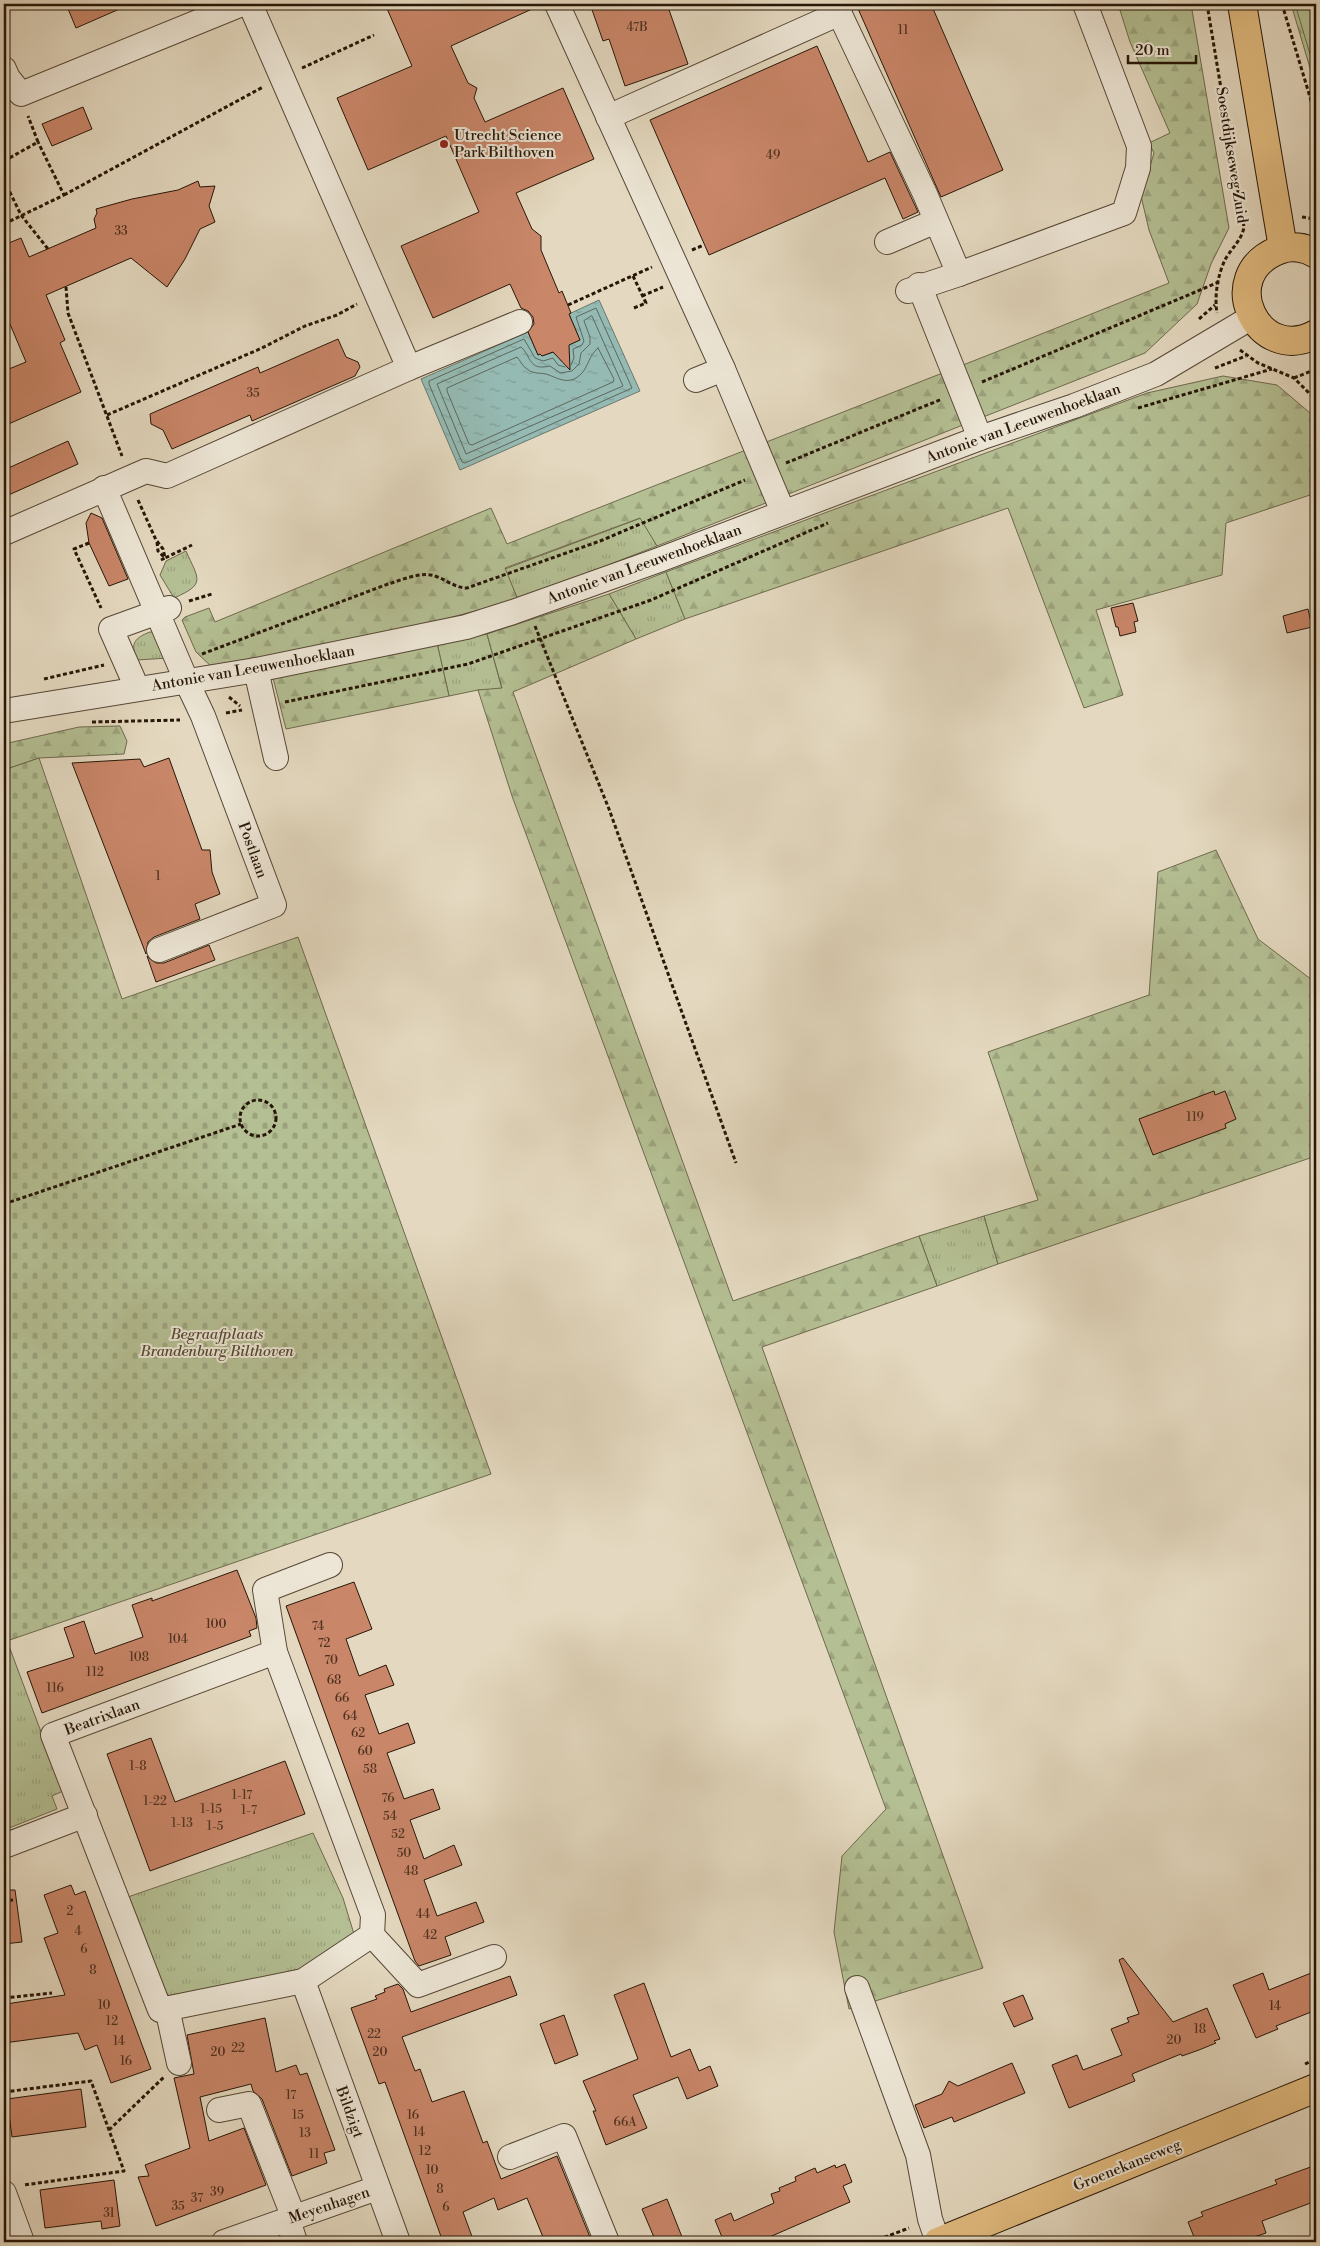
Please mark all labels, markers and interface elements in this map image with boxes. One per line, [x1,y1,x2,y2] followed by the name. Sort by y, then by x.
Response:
[626,20,648,35] house number: 47B
[898,23,909,38] house number: 11
[1128,32,1195,64] scale bar
[1135,41,1170,60] text: 20 m
[1211,86,1252,225] street label: Soestdijkseweg Zuid
[454,126,562,162] place label: Utrecht Science Park Bilthoven
[438,138,450,150] marker: Utrecht Science Park Bilthoven
[766,148,780,163] house number: 49
[114,224,128,239] house number: 33
[922,379,1123,468] street label: Antonie van Leeuwenhoeklaan
[246,386,260,401] house number: 35
[543,520,744,609] street label: Antonie van Leeuwenhoeklaan
[149,641,356,696] street label: Antonie van Leeuwenhoeklaan
[234,819,271,881] street label: Postlaan
[155,869,161,884] house number: 1
[1186,1110,1204,1125] house number: 119
[139,1325,294,1361] park label: Begraafplaats Brandenburg Bilthoven
[206,1617,226,1632] house number: 100
[312,1619,324,1634] house number: 74
[168,1632,188,1647] house number: 104
[318,1636,331,1651] house number: 72
[129,1650,149,1665] house number: 108
[324,1653,338,1668] house number: 70
[86,1665,104,1680] house number: 112
[327,1673,341,1688] house number: 68
[46,1681,64,1696] house number: 116
[335,1691,349,1706] house number: 66
[61,1695,143,1740] street label: Beatrixlaan
[343,1709,357,1724] house number: 64
[351,1726,365,1741] house number: 62
[357,1744,373,1759] house number: 60
[129,1759,147,1774] house number: 1-8
[363,1762,377,1777] house number: 58
[232,1788,252,1803] house number: 1-17
[382,1791,394,1806] house number: 76
[143,1794,167,1809] house number: 1-22
[200,1802,222,1817] house number: 1-15
[241,1803,257,1818] house number: 1-7
[383,1809,397,1824] house number: 54
[171,1816,193,1831] house number: 1-13
[207,1819,224,1834] house number: 1-5
[391,1827,405,1842] house number: 52
[397,1846,411,1861] house number: 50
[404,1864,418,1879] house number: 48
[67,1904,74,1919] house number: 2
[416,1907,430,1922] house number: 44
[74,1924,82,1939] house number: 4
[423,1928,437,1943] house number: 42
[80,1942,88,1957] house number: 6
[89,1963,97,1978] house number: 8
[98,1998,110,2013] house number: 10
[1269,1999,1281,2014] house number: 14
[106,2014,118,2029] house number: 12
[1194,2022,1206,2037] house number: 18
[367,2027,381,2042] house number: 22
[1167,2033,1181,2048] house number: 20
[113,2034,125,2049] house number: 14
[231,2041,245,2056] house number: 22
[211,2045,225,2060] house number: 20
[373,2045,387,2060] house number: 20
[120,2054,132,2069] house number: 16
[331,2083,368,2141] street label: Bildzigt
[286,2088,296,2103] house number: 17
[292,2108,304,2123] house number: 15
[407,2108,419,2123] house number: 16
[614,2115,637,2130] house number: 66A
[413,2125,425,2140] house number: 14
[299,2126,311,2141] house number: 13
[1071,2135,1184,2196] street label: Groenekanseweg
[419,2144,431,2159] house number: 12
[309,2147,320,2162] house number: 11
[426,2163,438,2178] house number: 10
[436,2182,444,2197] house number: 8
[286,2183,372,2228] street label: Meyenhagen
[210,2185,224,2200] house number: 39
[191,2191,203,2206] house number: 37
[171,2199,185,2214] house number: 35
[442,2200,450,2215] house number: 6
[103,2206,116,2221] house number: 31

